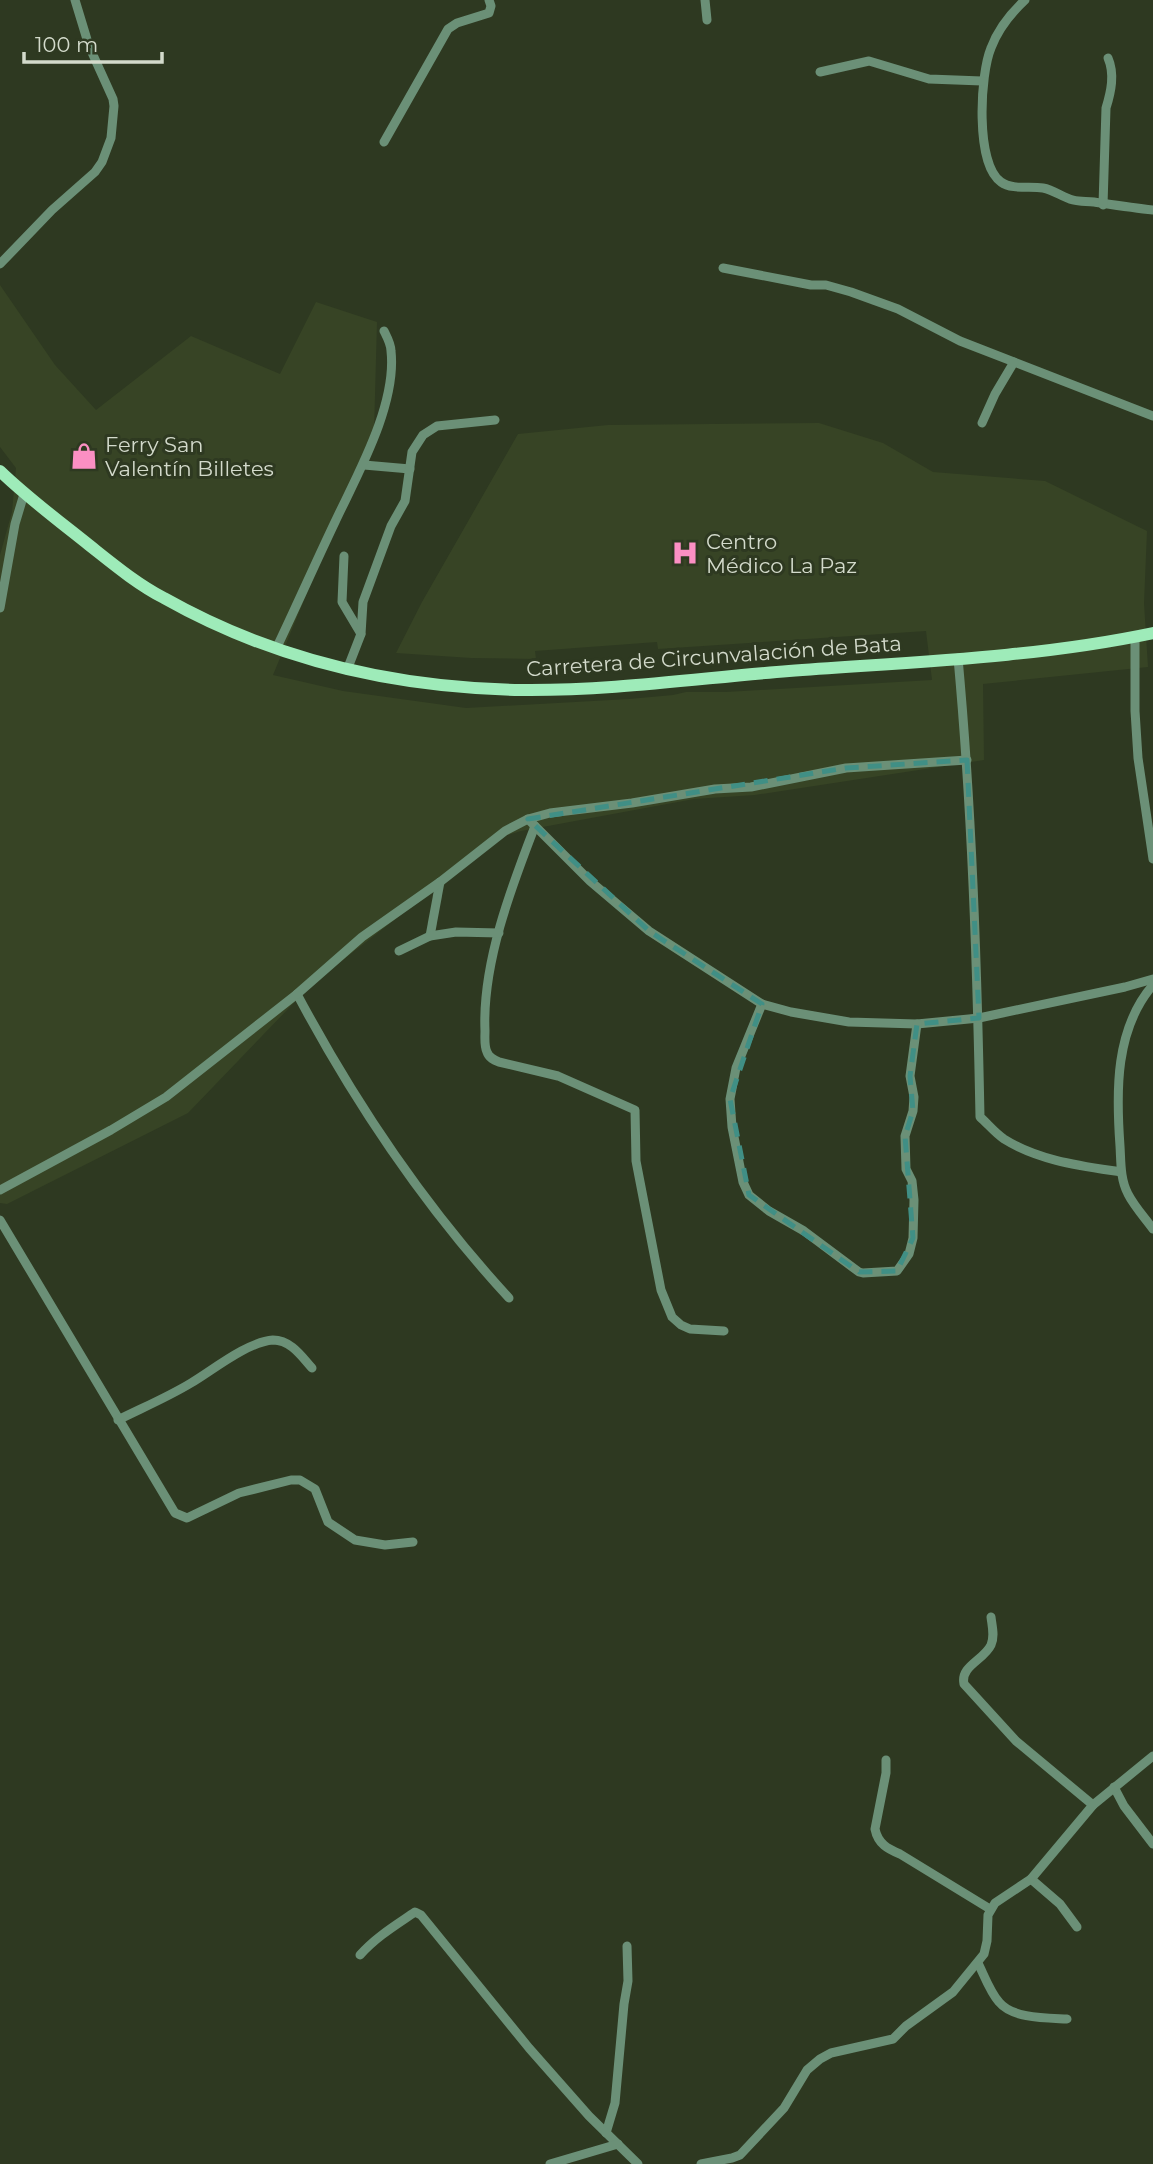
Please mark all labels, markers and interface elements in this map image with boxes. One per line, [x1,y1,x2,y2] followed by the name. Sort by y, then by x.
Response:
[24,21,163,65] scale bar
[35,32,98,57] text: 100 m
[105,432,274,481] place label: Ferry San Valentín Billetes
[69,441,99,471] shop icon: Ferry San Valentín Billetes
[706,529,857,578] place label: Centro Médico La Paz
[670,538,700,568] hospital icon: Centro Médico La Paz
[525,630,903,682] street label: Carretera de Circunvalación de Bata

